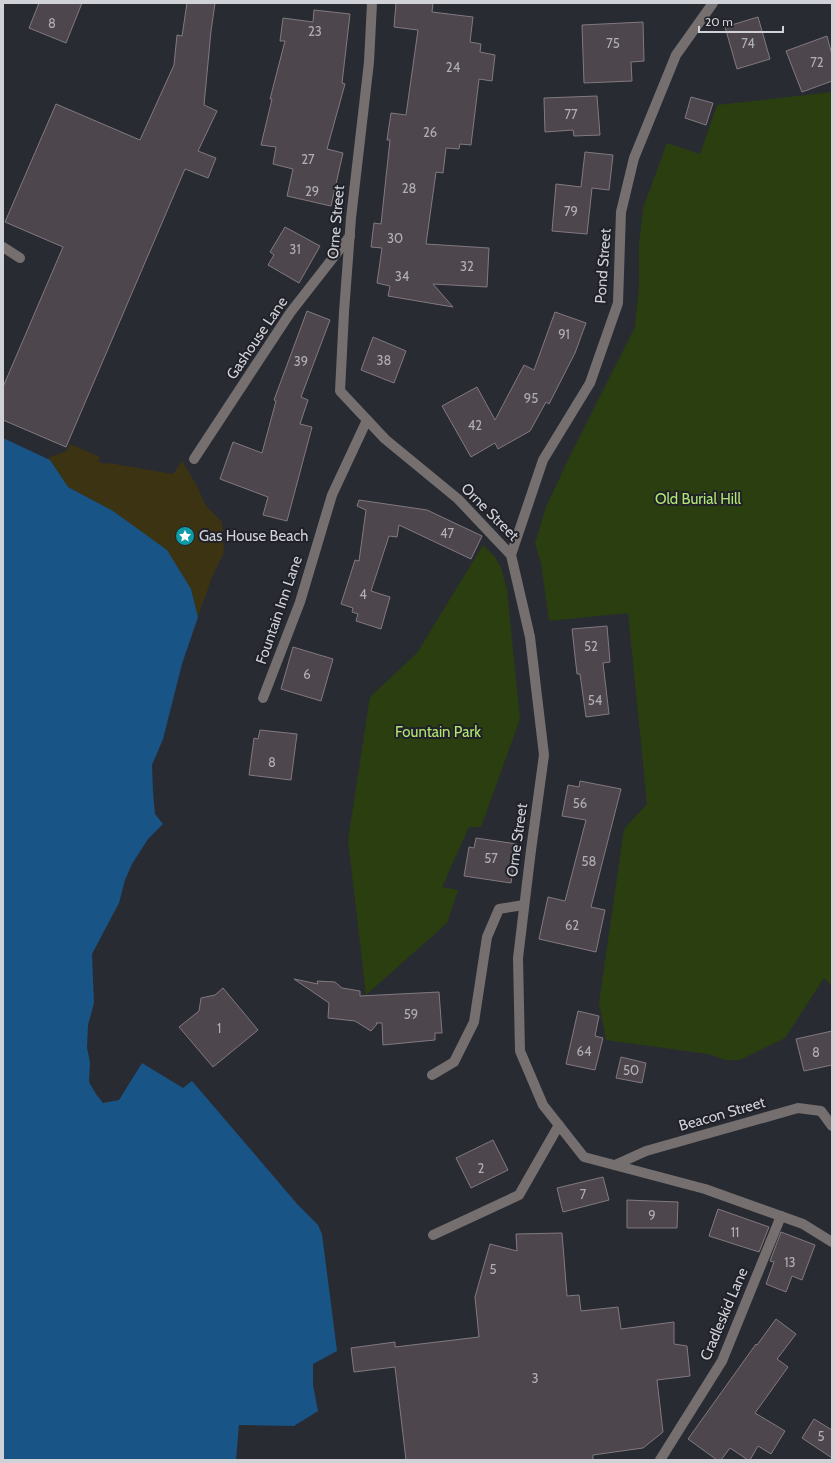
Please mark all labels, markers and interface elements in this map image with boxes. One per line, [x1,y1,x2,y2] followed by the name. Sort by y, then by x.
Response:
[699,8,783,34] scale bar
[705,14,733,29] text: 20 m
[48,15,56,31] house number: 8
[308,23,322,39] house number: 23
[606,35,620,51] house number: 75
[741,35,755,51] house number: 74
[810,54,824,70] house number: 72
[446,59,461,75] house number: 24
[564,106,578,122] house number: 77
[423,124,437,140] house number: 26
[301,151,315,167] house number: 27
[402,180,416,196] house number: 28
[305,183,319,199] house number: 29
[324,184,348,260] street label: Orne Street
[564,203,578,219] house number: 79
[591,228,615,304] street label: Pond Street
[387,230,403,246] house number: 30
[289,241,301,257] house number: 31
[460,258,474,274] house number: 32
[395,268,410,284] house number: 34
[223,293,291,383] street label: Gashouse Lane
[558,326,570,342] house number: 91
[377,352,392,368] house number: 38
[294,353,308,369] house number: 39
[524,390,538,406] house number: 95
[468,417,482,433] house number: 42
[457,479,523,545] street label: Orne Street
[655,490,742,508] park label: Old Burial Hill
[174,525,196,547] place icon: Gas House Beach
[440,525,454,541] house number: 47
[199,527,308,545] place label: Gas House Beach
[252,553,306,667] street label: Fountain Inn Lane
[359,586,367,602] house number: 4
[584,638,598,654] house number: 52
[303,666,311,682] house number: 6
[588,692,603,708] house number: 54
[395,723,481,741] park label: Fountain Park
[268,754,276,770] house number: 8
[573,795,587,811] house number: 56
[503,802,531,878] street label: Orne Street
[484,850,498,866] house number: 57
[582,853,597,869] house number: 58
[565,917,579,933] house number: 62
[404,1006,418,1022] house number: 59
[217,1020,221,1036] house number: 1
[577,1043,592,1059] house number: 64
[812,1044,820,1060] house number: 8
[623,1062,639,1078] house number: 50
[677,1093,767,1135] street label: Beacon Street
[478,1160,485,1176] house number: 2
[580,1186,587,1202] house number: 7
[648,1207,656,1223] house number: 9
[731,1224,739,1240] house number: 11
[784,1254,796,1270] house number: 13
[489,1261,497,1277] house number: 5
[696,1265,752,1363] street label: Cradleskid Lane
[531,1370,539,1386] house number: 3
[817,1428,825,1444] house number: 5

